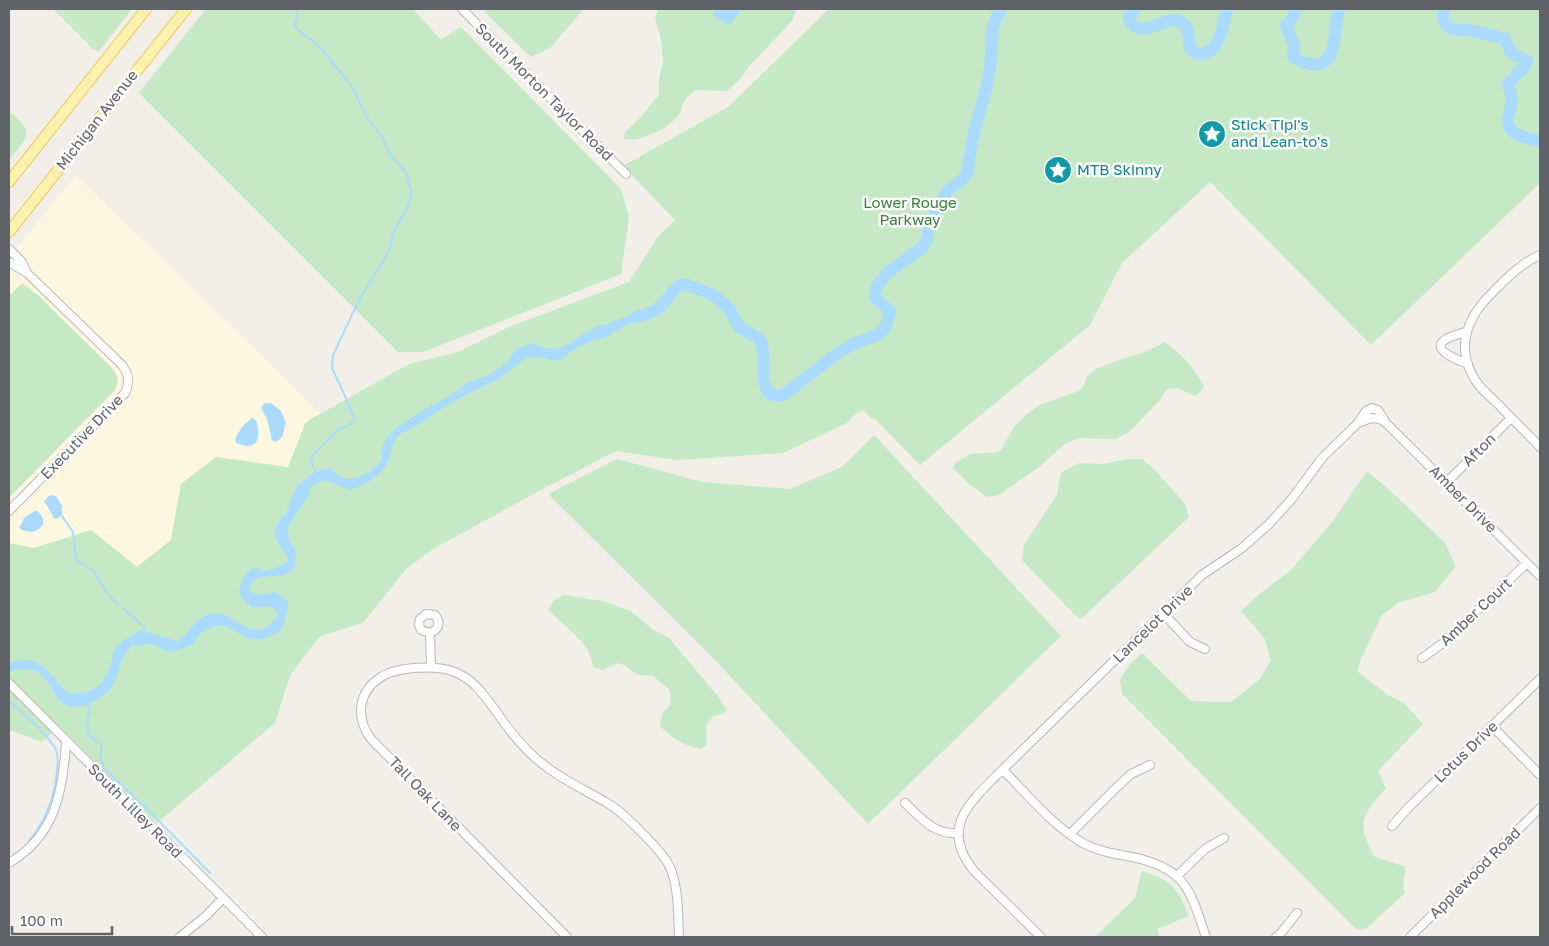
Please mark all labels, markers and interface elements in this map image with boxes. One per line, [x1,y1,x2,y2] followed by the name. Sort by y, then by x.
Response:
[472,19,617,164] street label: South Morton Taylor Road
[52,66,141,173] street label: Michigan Avenue
[1231,115,1328,150] place label: Stick Tipi's and Lean-to's
[1197,119,1227,149] place icon: Stick Tipi's and Lean-to's
[1043,155,1073,185] place icon: MTB Skinny
[1077,160,1162,178] place label: MTB Skinny
[863,193,957,228] park label: Lower Rouge Parkway
[36,390,126,482] street label: Executive Drive
[1458,429,1499,470] street label: Afton
[1426,461,1501,536] street label: Amber Drive
[1436,574,1515,649] street label: Amber Court
[1109,581,1196,666] street label: Lancelot Drive
[1430,716,1501,786] street label: Lotus Drive
[386,752,466,835] street label: Tall Oak Lane
[85,759,187,861] street label: South Lilley Road
[1425,823,1524,922] street label: Applewood Road
[12,904,112,936] scale bar
[20,911,63,929] text: 100 m

